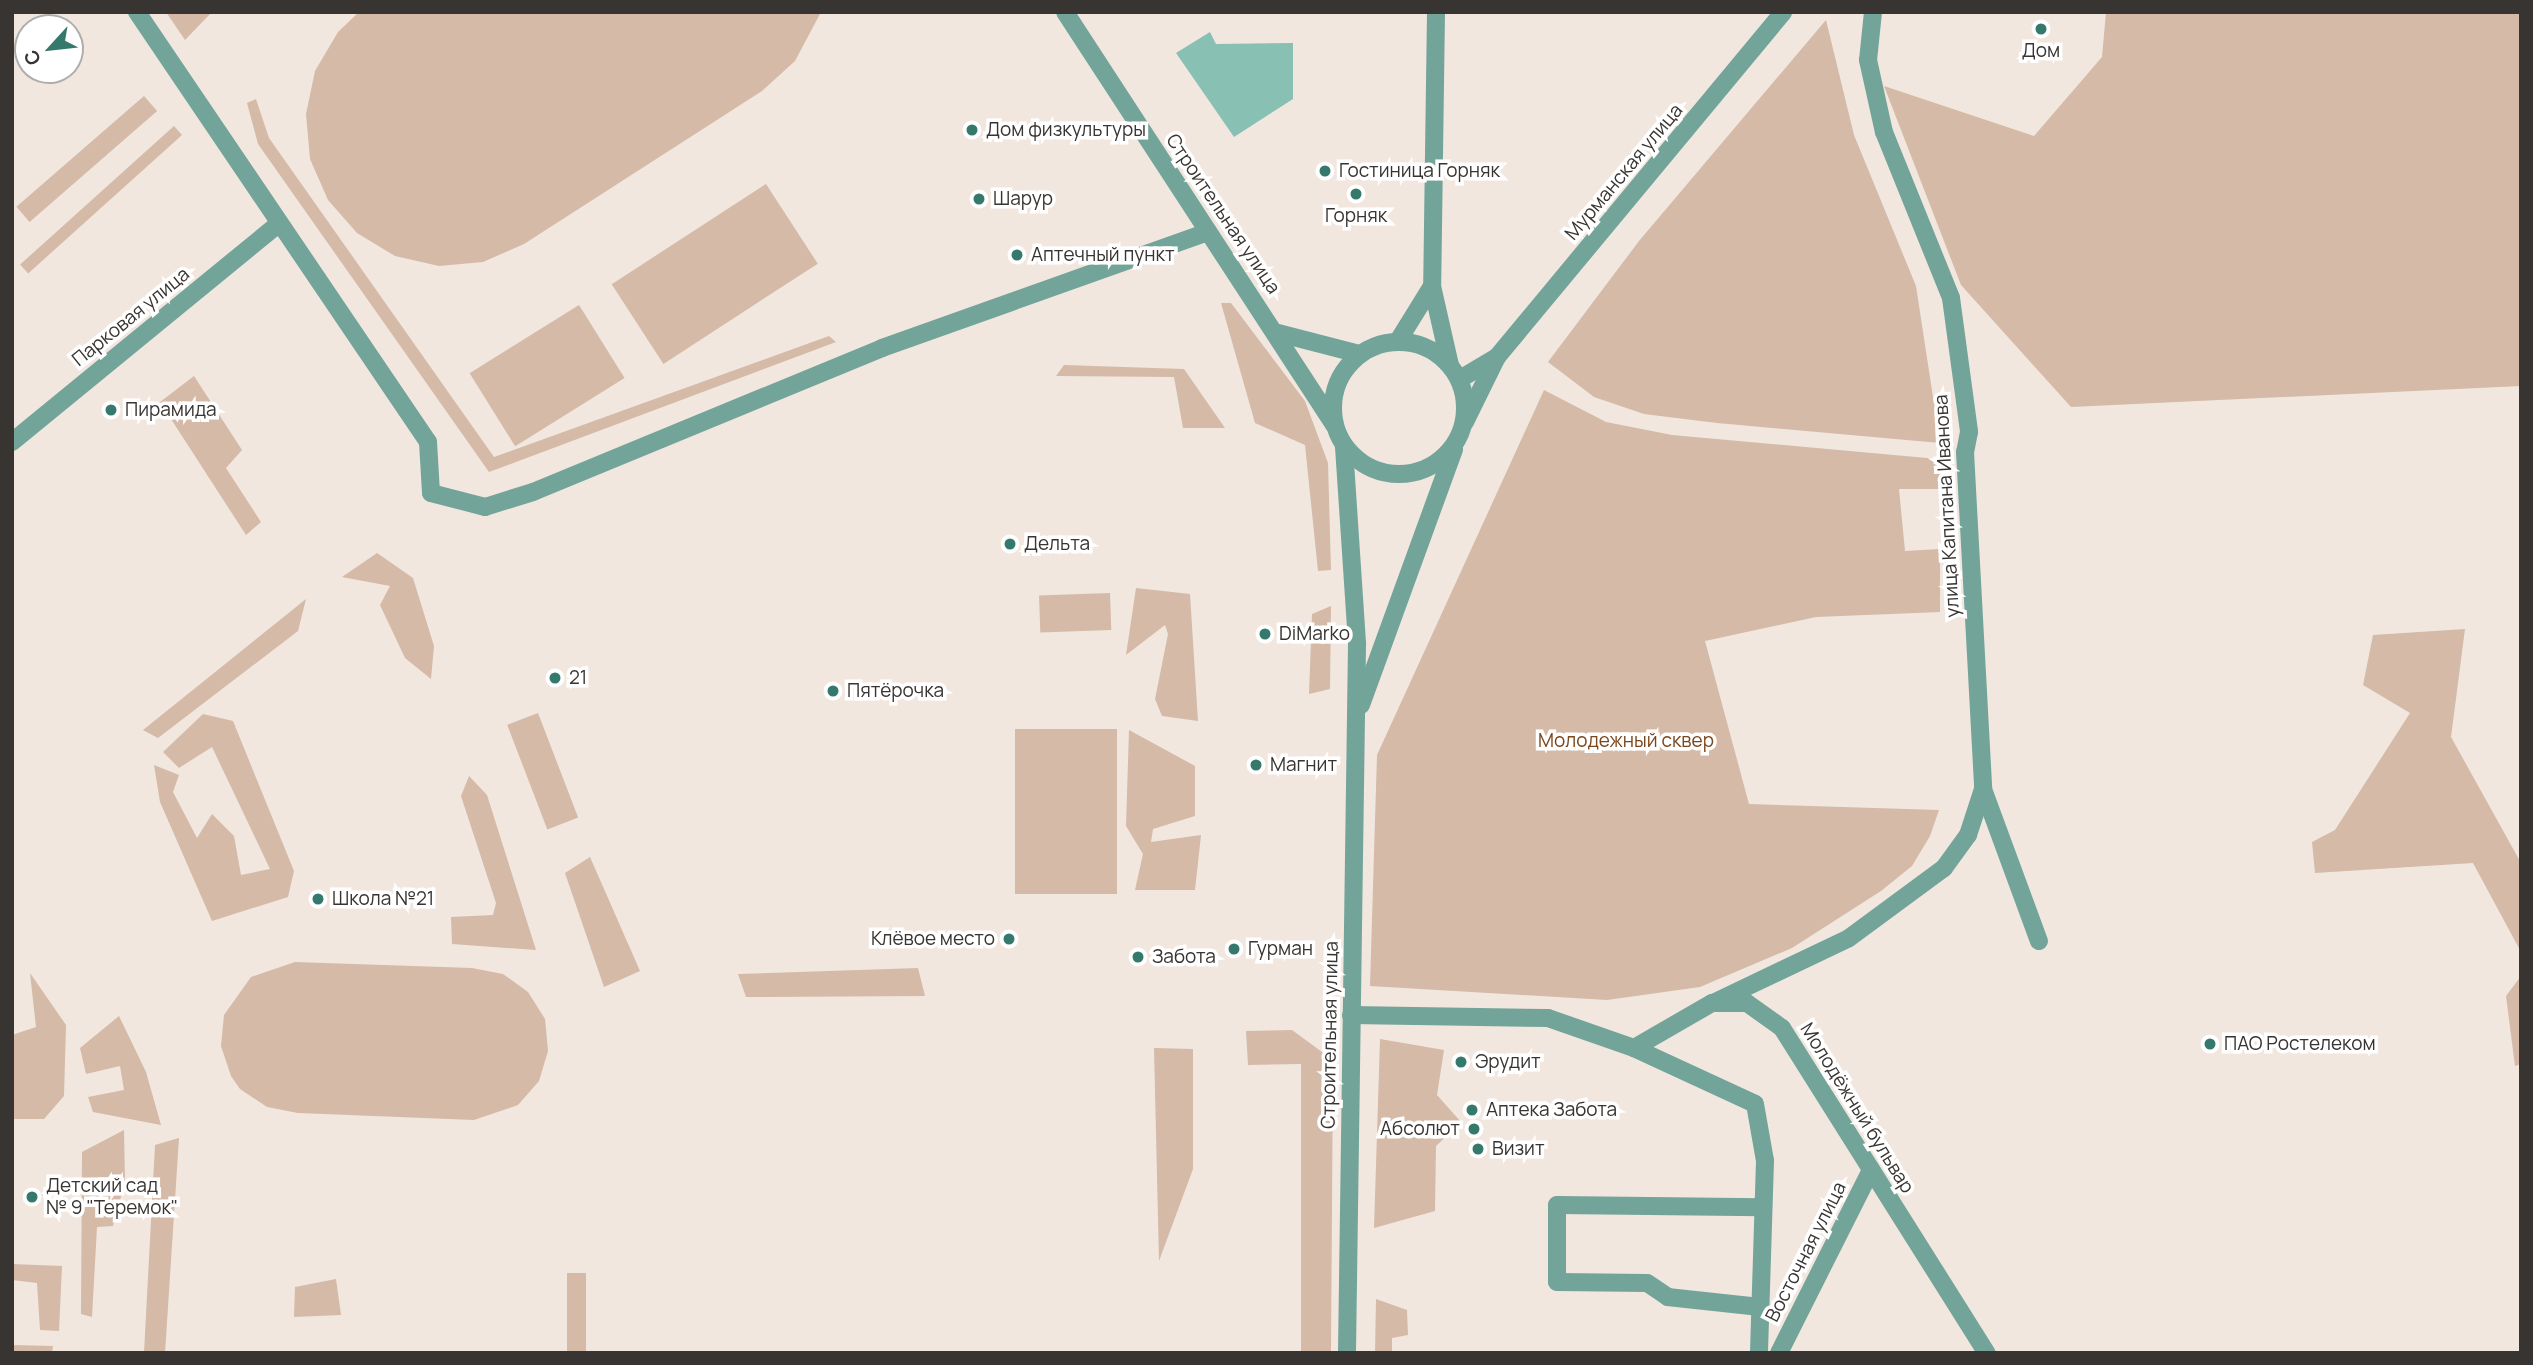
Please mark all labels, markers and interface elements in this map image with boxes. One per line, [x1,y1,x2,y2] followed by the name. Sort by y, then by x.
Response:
[14,14,84,84] north arrow
[2033,21,2049,37] marker: Дом
[2022,40,2060,62] place label: Дом
[17,45,47,70] text: С
[1560,99,1688,245] street label: Мурманская улица
[986,119,1146,141] place label: Дом физкультуры
[964,122,980,138] marker: Дом физкультуры
[1161,130,1285,298] street label: Строительная улица
[1339,160,1500,182] place label: Гостиница Горняк
[1317,163,1333,179] marker: Гостиница Горняк
[1348,186,1364,202] marker: Горняк
[993,188,1053,210] place label: Шарур
[971,191,987,207] marker: Шарур
[1325,205,1387,227] place label: Горняк
[1031,244,1175,266] place label: Аптечный пункт
[1009,247,1025,263] marker: Аптечный пункт
[68,263,194,371] street label: Парковая улица
[1930,394,1964,618] street label: улица Капитана Иванова
[125,399,217,421] place label: Пирамида
[103,402,119,418] marker: Пирамида
[1024,533,1090,555] place label: Дельта
[1002,536,1018,552] marker: Дельта
[1279,623,1350,645] place label: DiMarko
[1257,626,1273,642] marker: DiMarko
[569,667,587,689] place label: 21
[547,670,563,686] marker: 21
[847,680,944,702] place label: Пятёрочка
[825,683,841,699] marker: Пятёрочка
[1538,730,1714,752] park label: Молодежный сквер
[1270,754,1337,776] place label: Магнит
[1248,757,1264,773] marker: Магнит
[332,888,434,910] place label: Школа №21
[310,891,326,907] marker: Школа №21
[871,928,995,950] place label: Клёвое место
[1001,931,1017,947] marker: Клёвое место
[1248,938,1313,960] place label: Гурман
[1226,941,1242,957] marker: Гурман
[1317,941,1343,1129] street label: Строительная улица
[1152,946,1216,968] place label: Забота
[1130,949,1146,965] marker: Забота
[1795,1019,1919,1197] street label: Молодёжный бульвар
[2224,1033,2376,1055] place label: ПАО Ростелеком
[2202,1036,2218,1052] marker: ПАО Ростелеком
[1475,1051,1541,1073] place label: Эрудит
[1453,1054,1469,1070] marker: Эрудит
[1486,1099,1617,1121] place label: Аптека Забота
[1464,1102,1480,1118] marker: Аптека Забота
[1380,1118,1460,1140] place label: Абсолют
[1466,1121,1482,1137] marker: Абсолют
[1492,1138,1545,1160] place label: Визит
[1470,1141,1486,1157] marker: Визит
[46,1175,178,1219] place label: Детский сад № 9 "Теремок"
[1761,1178,1851,1326] street label: Восточная улица
[24,1189,40,1205] marker: Детский сад № 9 "Теремок"

